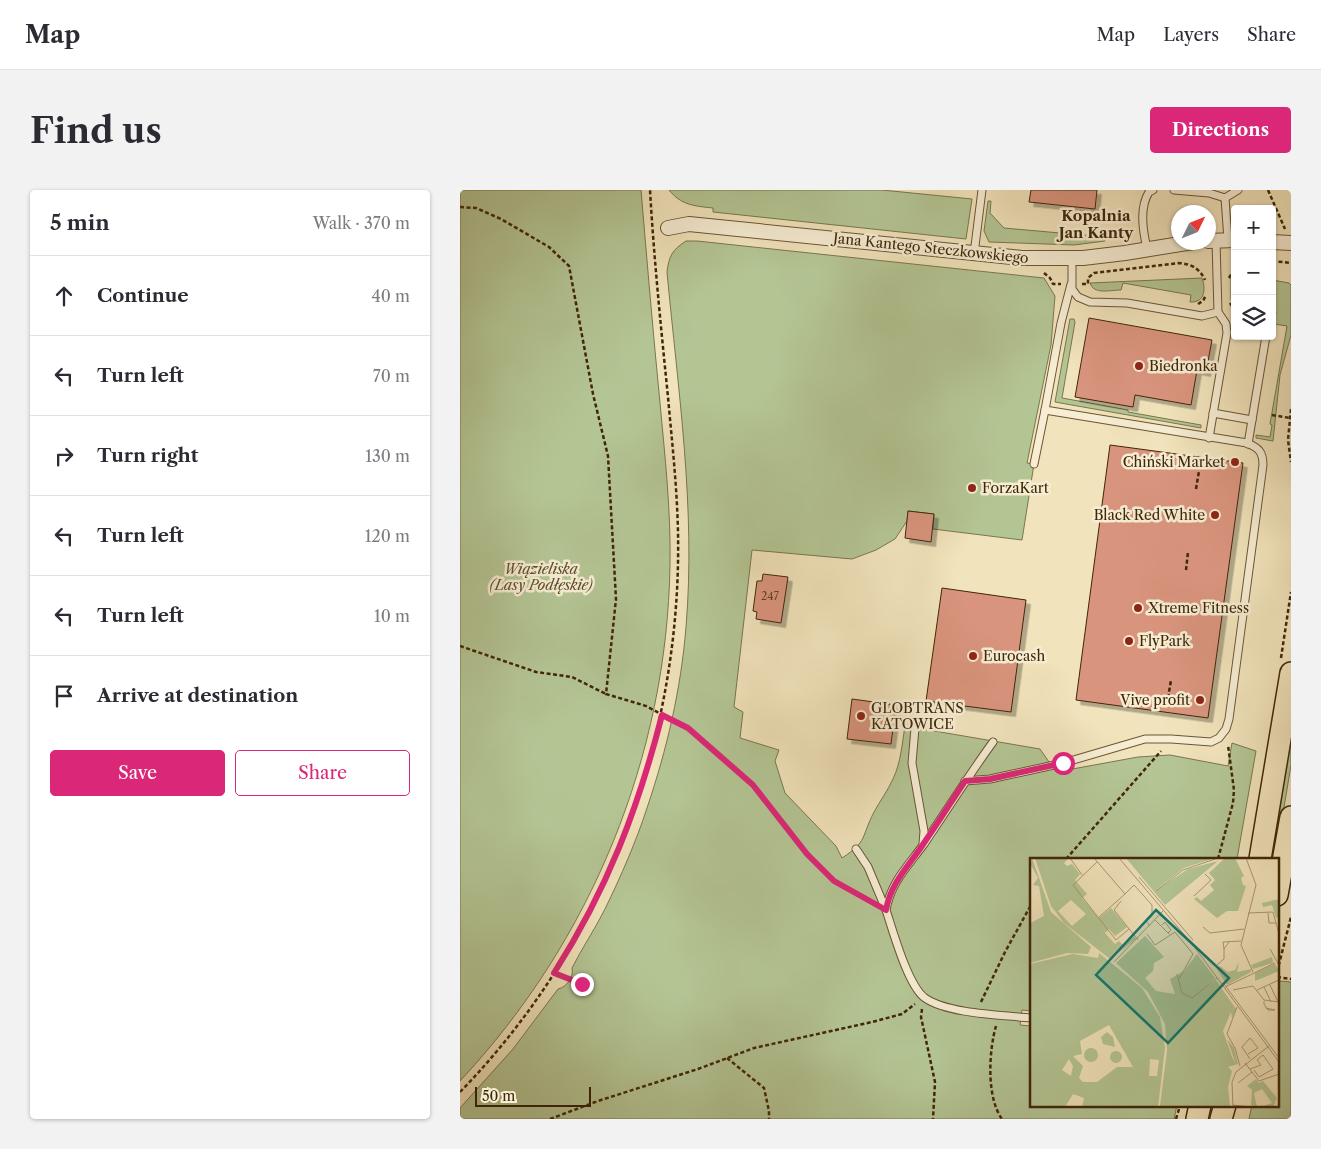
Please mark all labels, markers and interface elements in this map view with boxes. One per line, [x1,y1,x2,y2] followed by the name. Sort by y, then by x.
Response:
[25,20,80,49] text: Map
[1097,24,1135,46] text: Map
[1163,24,1219,46] text: Layers
[1247,24,1296,46] text: Share
[1150,107,1291,153] button: Directions
[30,109,162,152] text: Find us
[1171,205,1216,250] north arrow
[1231,205,1276,340] map controls
[1231,205,1276,250] button: +
[1056,206,1134,242] district label: Kopalnia Jan Kanty
[50,210,110,235] text: 5 min
[313,213,410,233] text: Walk · 370 m
[830,229,1030,267] street label: Jana Kantego Steczkowskiego
[1231,250,1276,295] button: −
[50,282,78,310] icon: ahead
[97,284,189,307] text: Continue
[371,286,410,306] text: 40 m
[1231,295,1276,340] button: layers
[1149,357,1218,375] place label: Biedronka
[1133,360,1145,372] marker: Biedronka
[50,362,78,390] icon: left
[97,364,184,387] text: Turn left
[373,366,410,386] text: 70 m
[50,442,78,470] icon: right
[97,444,198,467] text: Turn right
[365,446,410,466] text: 130 m
[1123,453,1225,471] place label: Chiński Market
[1229,456,1241,468] marker: Chiński Market
[982,479,1049,497] place label: ForzaKart
[966,482,978,494] marker: ForzaKart
[1094,506,1205,524] place label: Black Red White
[1209,509,1221,521] marker: Black Red White
[50,522,78,550] icon: left
[97,524,184,547] text: Turn left
[365,526,410,546] text: 120 m
[489,560,593,594] park label: Wiązieliska (Lasy Podłęskie)
[761,589,780,603] house number: 247
[1147,599,1249,617] place label: Xtreme Fitness
[50,602,78,630] icon: left
[1132,602,1144,614] marker: Xtreme Fitness
[97,604,184,627] text: Turn left
[374,606,410,626] text: 10 m
[1139,632,1191,650] place label: FlyPark
[1123,635,1135,647] marker: FlyPark
[983,647,1045,665] place label: Eurocash
[967,650,979,662] marker: Eurocash
[50,682,78,710] icon: arrive
[97,684,298,707] text: Arrive at destination
[1119,691,1190,709] place label: Vive profit
[1194,694,1206,706] marker: Vive profit
[871,699,964,733] place label: GLOBTRANS KATOWICE
[855,710,867,722] marker: GLOBTRANS KATOWICE
[50,750,225,796] button: Save
[235,750,410,796] button: Share
[1052,752,1075,775] route start
[1030,858,1278,1106] inset map
[571,973,594,996] route end
[475,1084,591,1107] scale bar
[482,1087,515,1105] text: 50 m

